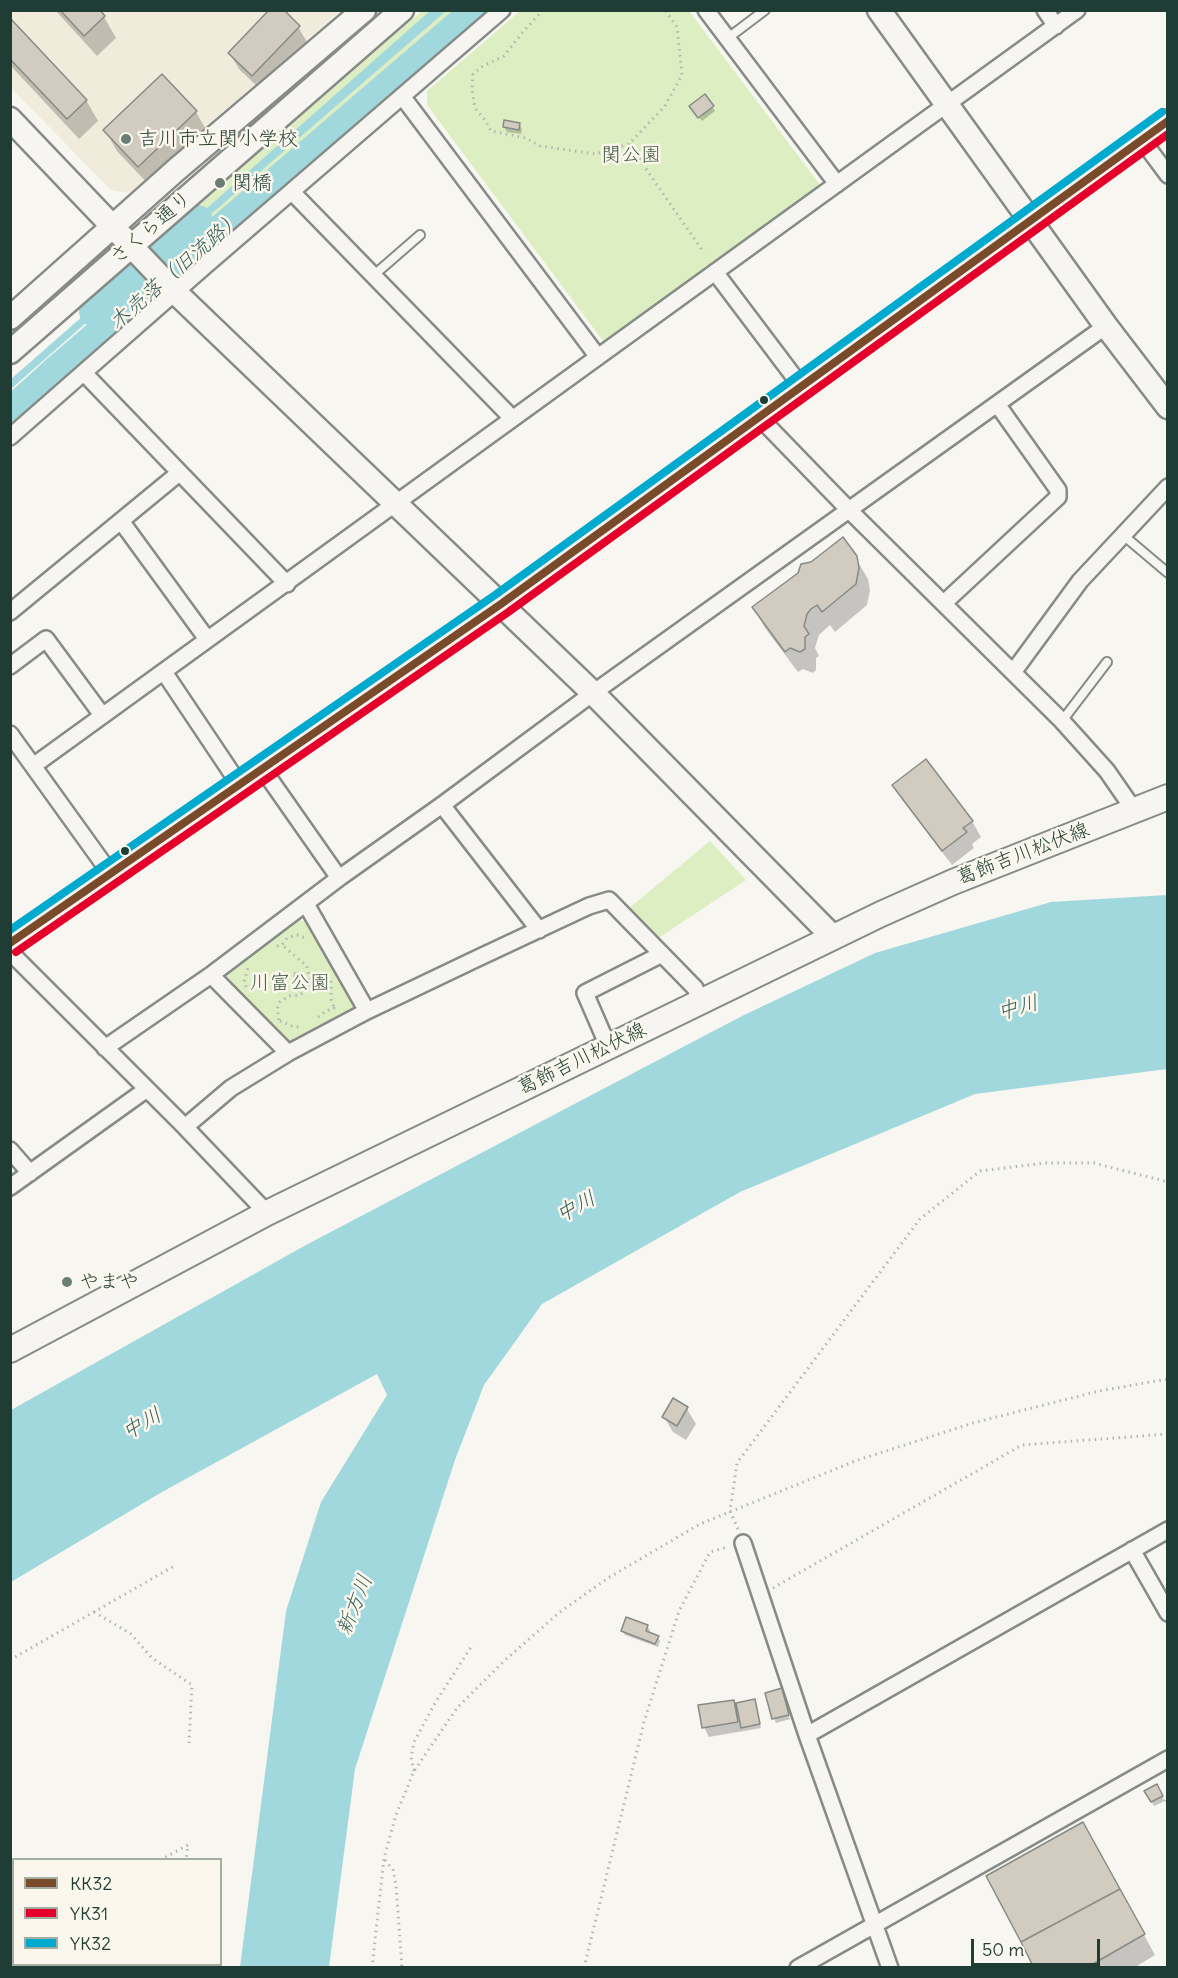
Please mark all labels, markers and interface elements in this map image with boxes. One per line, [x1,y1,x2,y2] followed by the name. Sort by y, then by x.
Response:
[138,127,298,151] place label: 吉川市立関小学校
[119,132,133,146] marker: 吉川市立関小学校
[601,143,661,167] park label: 関公園
[232,171,272,195] place label: 関橋
[213,176,227,190] marker: 関橋
[105,186,197,270] street label: さくら通り
[104,206,248,336] water label: 木売落（旧流路）
[758,394,770,406] unlabelled marker
[953,818,1093,890] street label: 葛飾吉川松伏線
[119,845,131,857] unlabelled marker
[250,971,330,995] park label: 川富公園
[994,990,1042,1026] water label: 中川
[514,1018,650,1100] street label: 葛飾吉川松伏線
[552,1186,600,1228] water label: 中川
[79,1270,139,1294] place label: やまや
[60,1275,74,1289] marker: やまや
[118,1403,166,1445] water label: 中川
[332,1571,378,1639] water label: 新方川
[12,1858,222,1966] legend
[70,1872,112,1895] text: KK32
[70,1902,108,1925] text: YK31
[974,1927,1103,1965] scale bar
[70,1932,111,1955] text: YK32
[982,1938,1024,1961] text: 50 m

